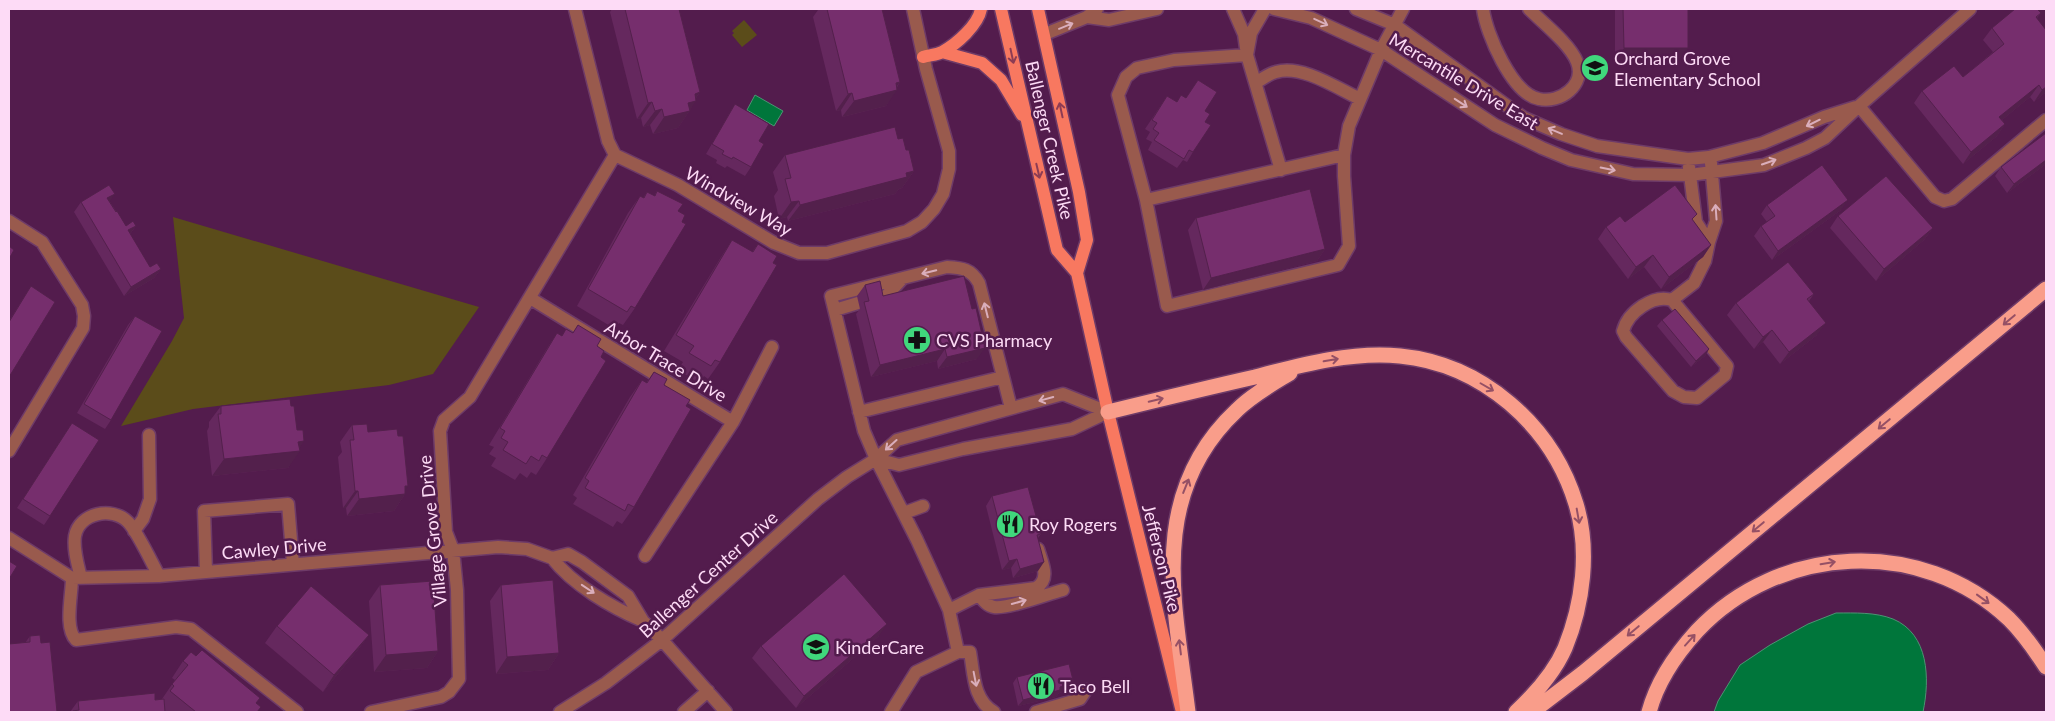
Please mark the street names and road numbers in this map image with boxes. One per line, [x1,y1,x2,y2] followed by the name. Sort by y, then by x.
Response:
[1385,28,1543,134] street label: Mercantile Drive East
[1021,59,1079,221] street label: Ballenger Creek Pike
[682,162,797,241] street label: Windview Way
[601,316,731,406] street label: Arbor Trace Drive
[413,454,451,608] street label: Village Grove Drive
[1138,502,1186,614] street label: Jefferson Pike
[634,506,782,642] street label: Ballenger Center Drive
[221,532,327,564] street label: Cawley Drive

